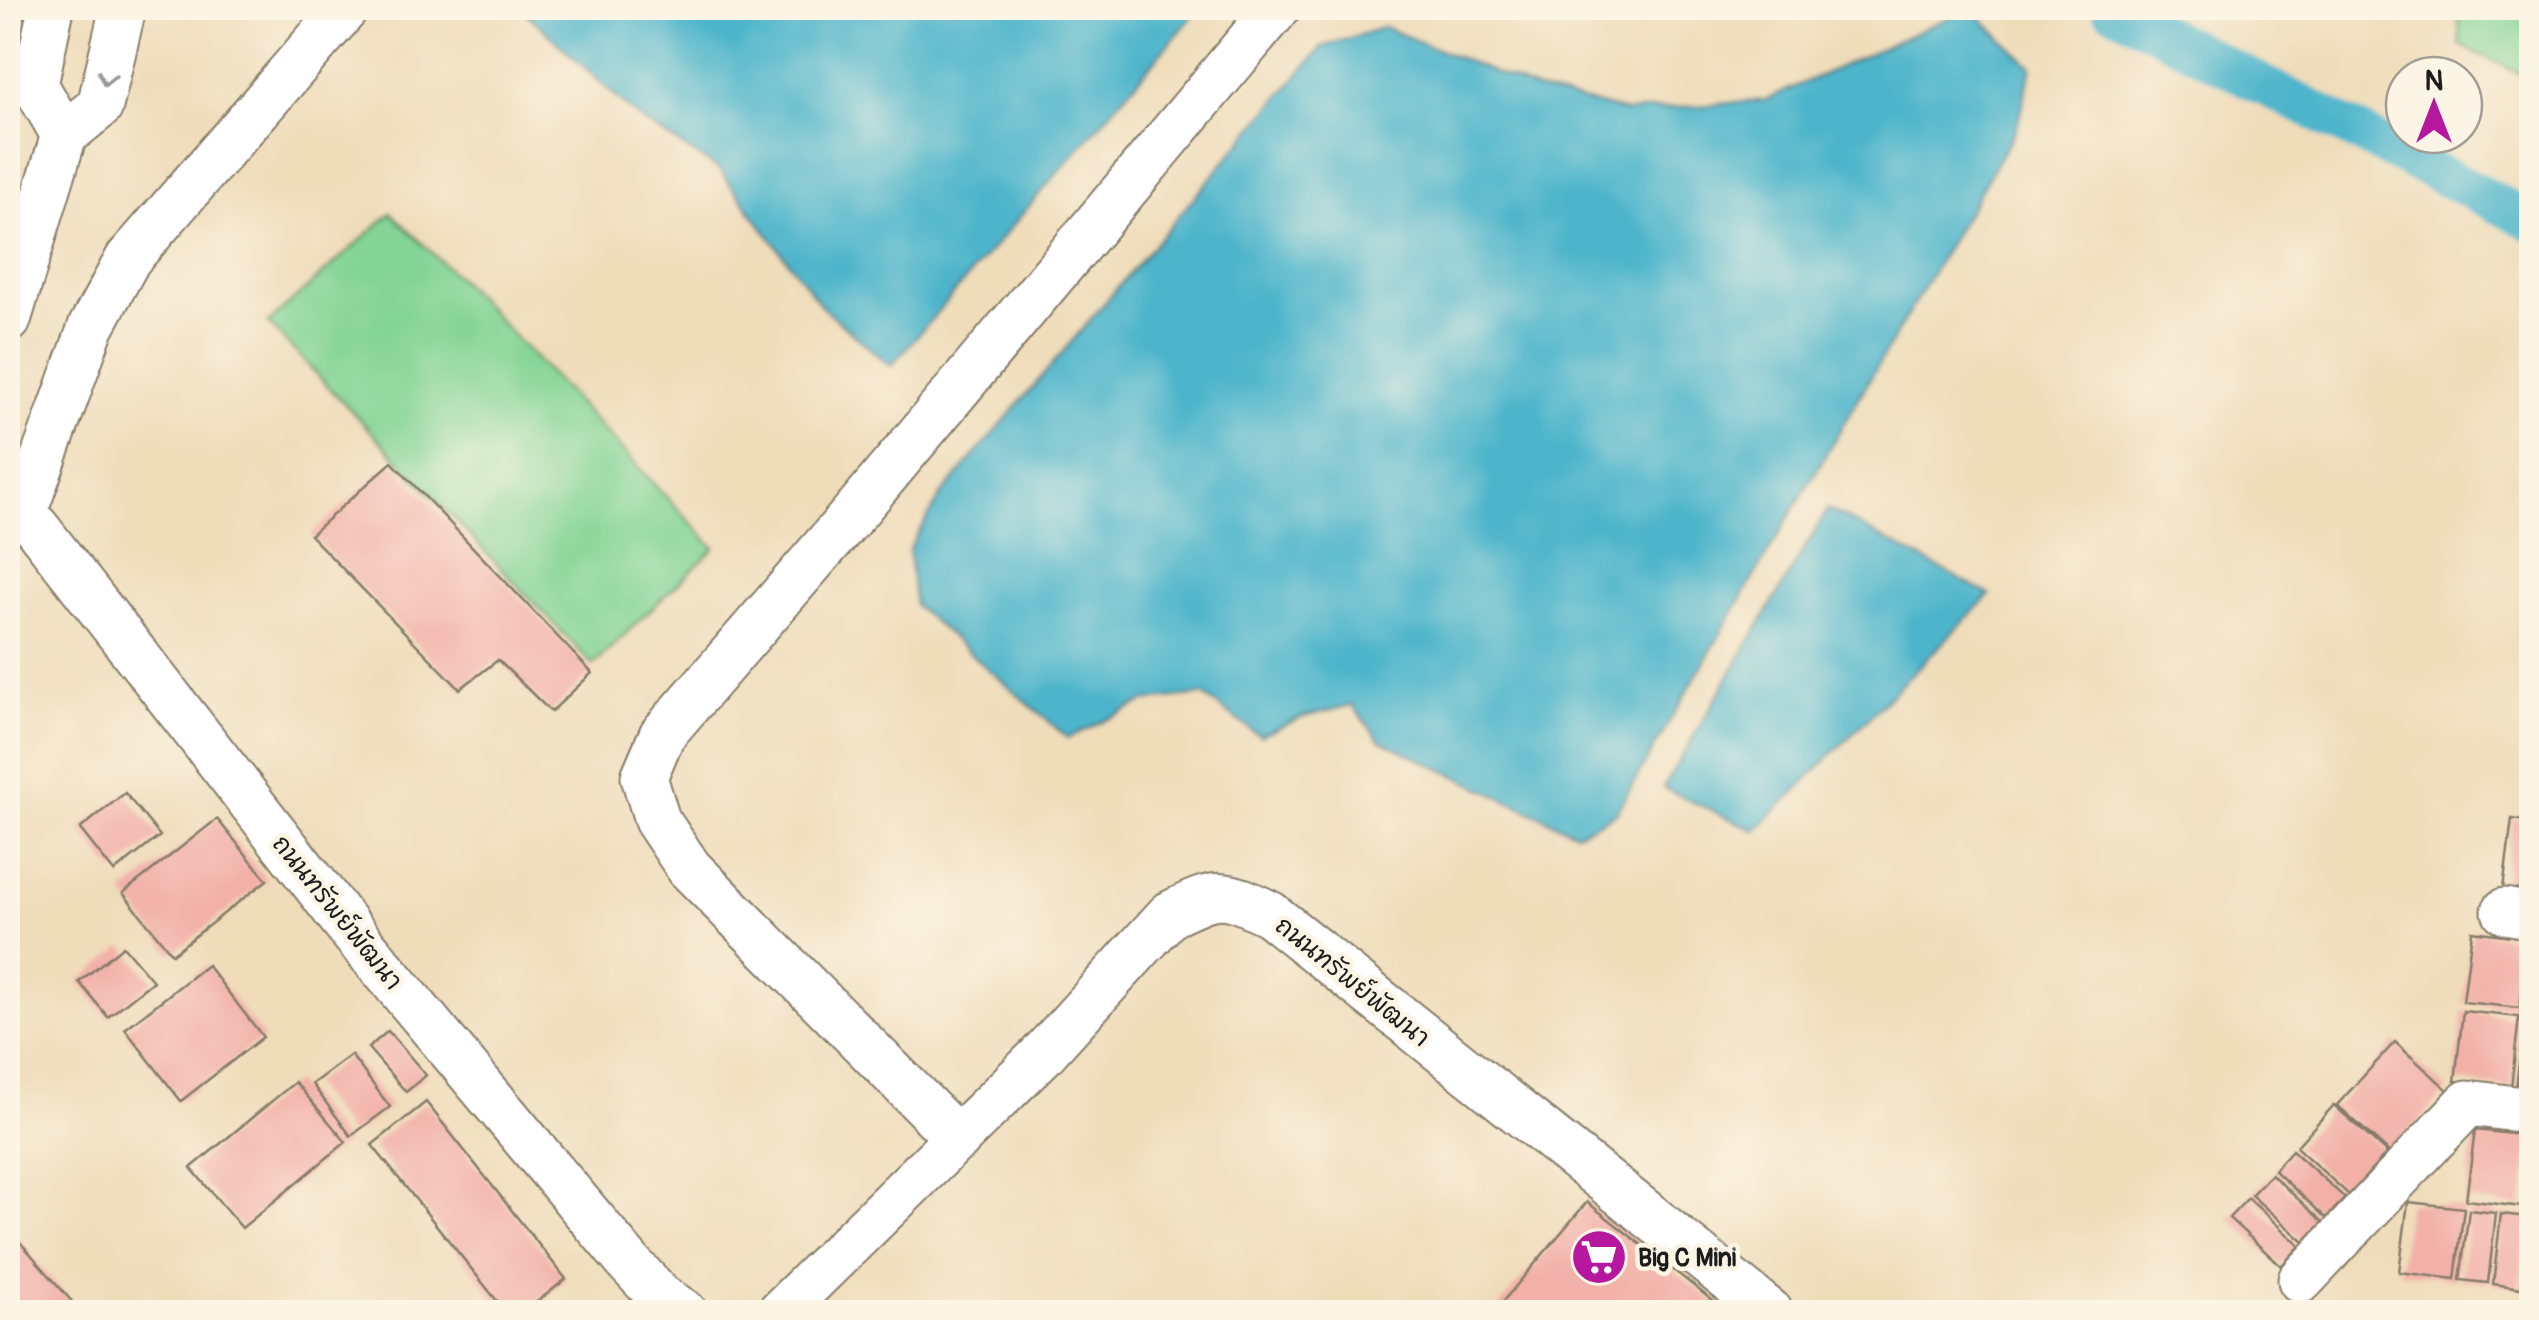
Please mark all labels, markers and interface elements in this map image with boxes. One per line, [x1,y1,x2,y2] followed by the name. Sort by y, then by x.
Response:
[2384,55,2484,155] north arrow
[2425,64,2443,99] text: N
[97,70,118,87] one-way arrow
[265,828,410,997] street label: ถนนทรัพย์พัฒนา
[1268,909,1437,1054] street label: ถนนทรัพย์พัฒนา
[1569,1227,1629,1287] supermarket icon: Big C Mini
[1638,1243,1737,1274] place label: Big C Mini

